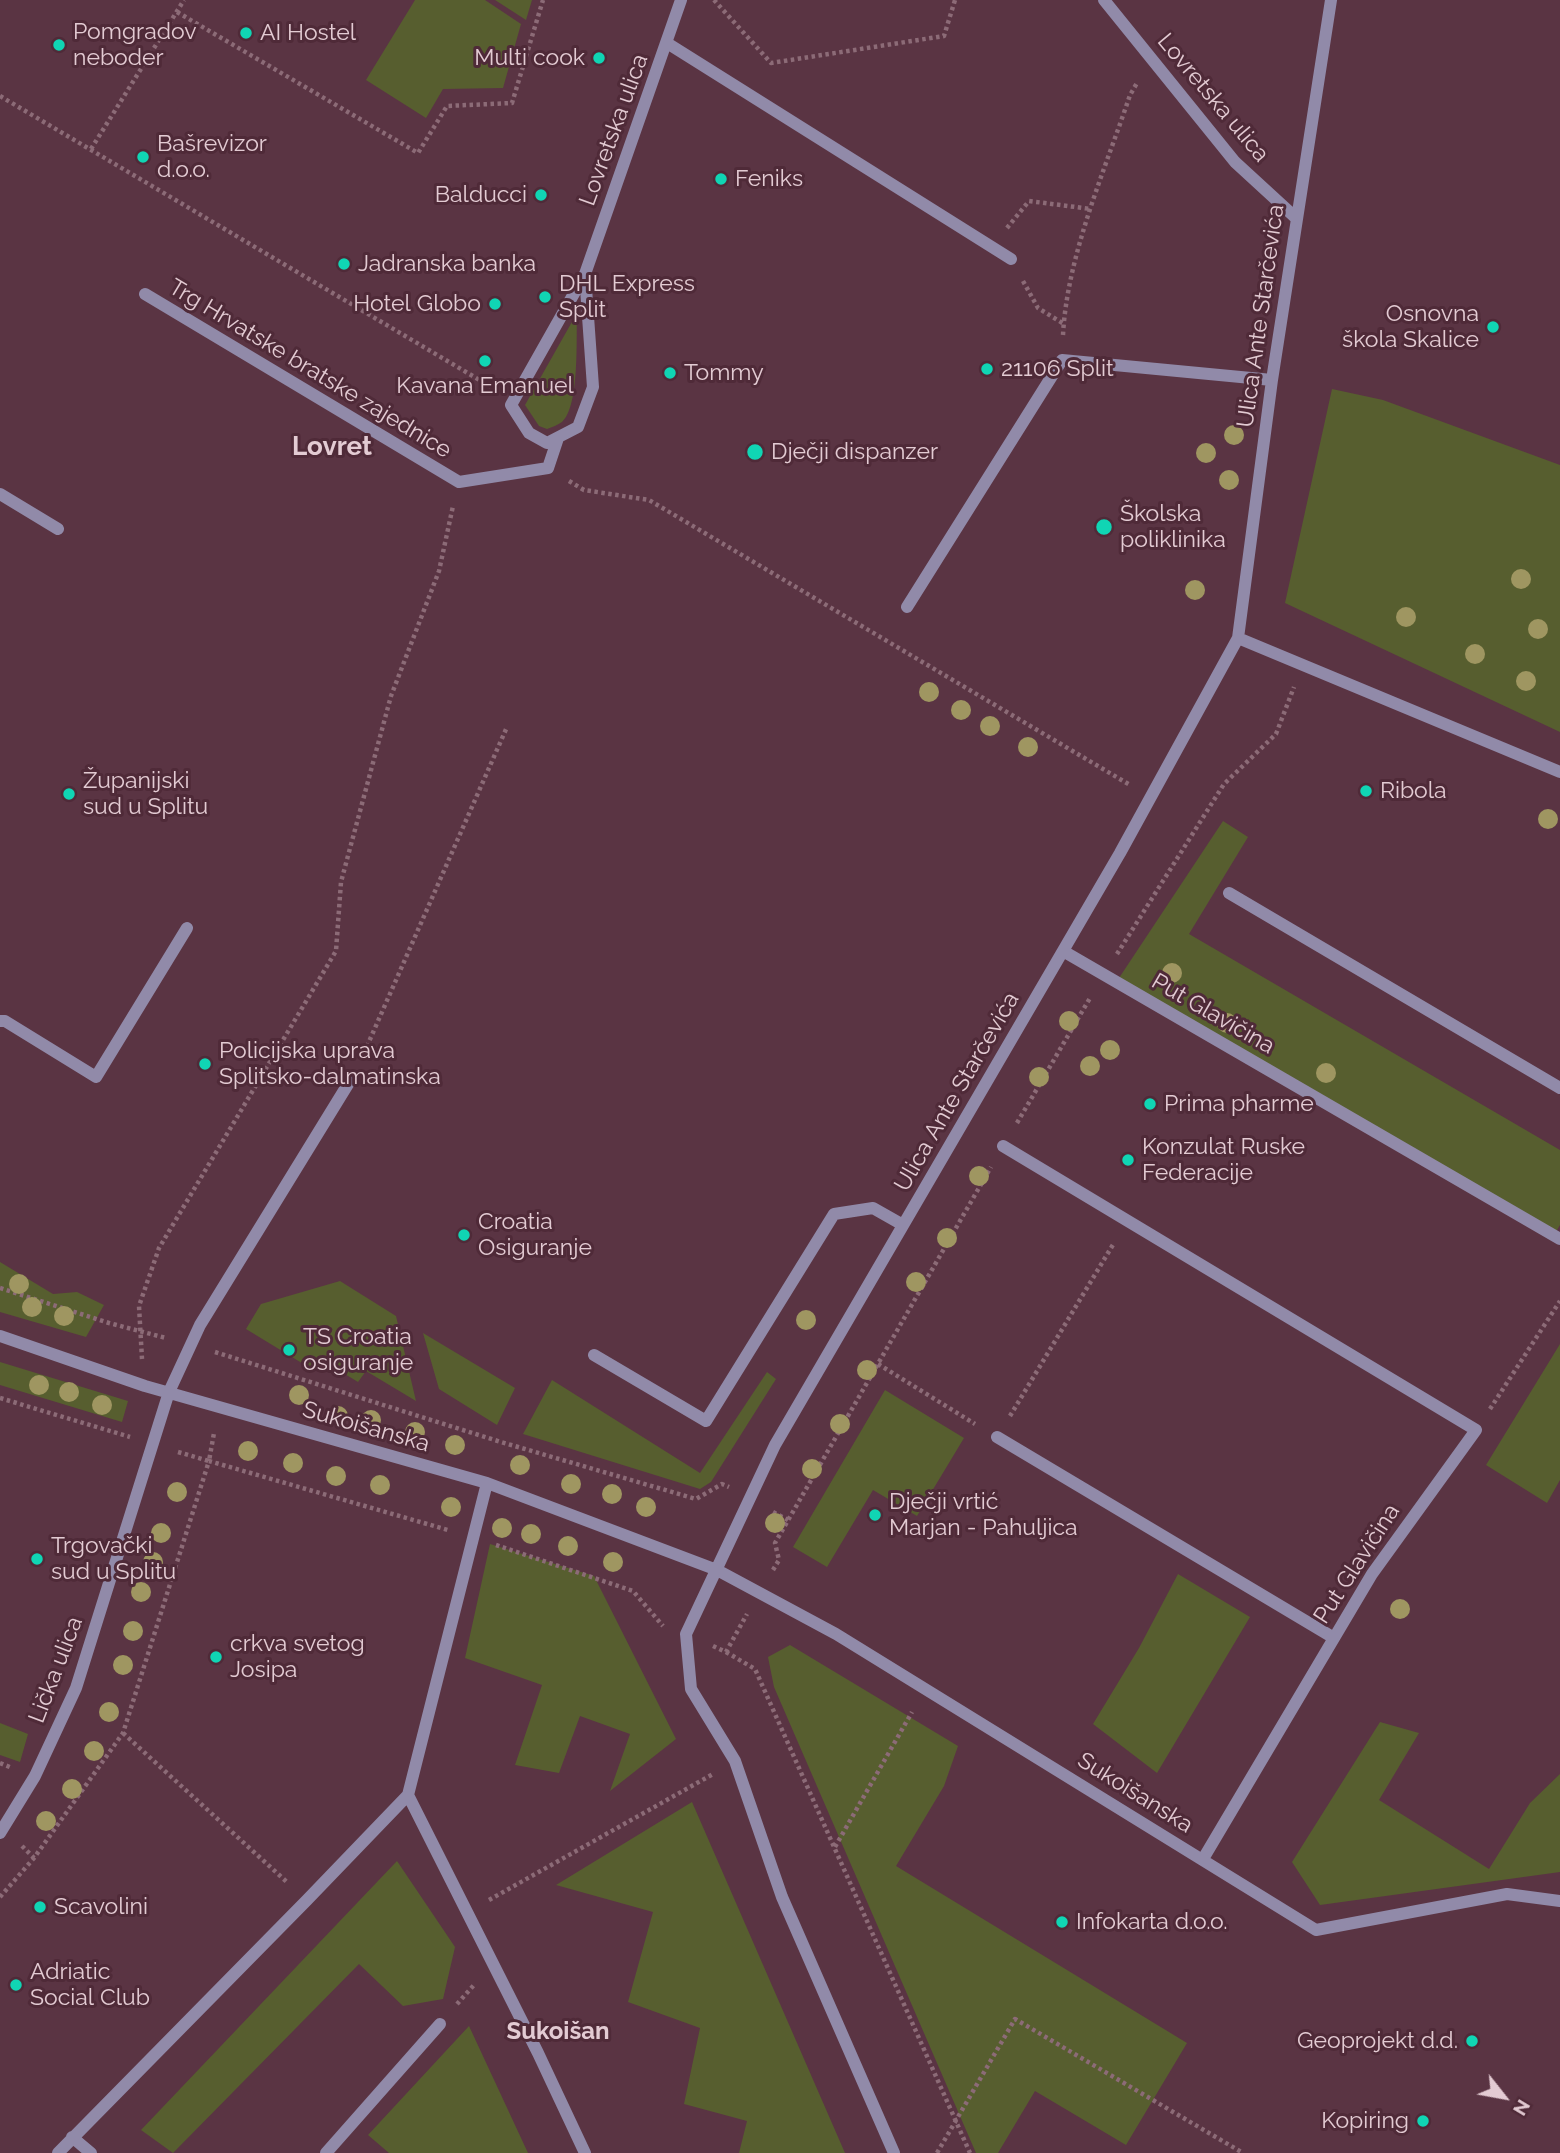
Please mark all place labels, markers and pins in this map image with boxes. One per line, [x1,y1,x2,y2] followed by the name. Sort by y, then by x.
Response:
[73,18,197,72] place label: Pomgradov neboder
[260,19,356,47] place label: AI Hostel
[238,25,254,41] marker: AI Hostel
[51,37,67,53] marker: Pomgradov neboder
[474,44,585,72] place label: Multi cook
[591,50,607,66] marker: Multi cook
[157,130,267,184] place label: Bašrevizor d.o.o.
[135,149,151,165] marker: Bašrevizor d.o.o.
[735,165,803,193] place label: Feniks
[713,171,729,187] marker: Feniks
[435,181,527,209] place label: Balducci
[533,187,549,203] marker: Balducci
[358,250,536,278] place label: Jadranska banka
[336,256,352,272] marker: Jadranska banka
[559,270,695,324] place label: DHL Express Split
[537,289,553,305] marker: DHL Express Split
[353,290,481,318] place label: Hotel Globo
[487,296,503,312] marker: Hotel Globo
[1342,300,1479,354] place label: Osnovna škola Skalice
[1485,319,1501,335] marker: Osnovna škola Skalice
[477,353,493,369] marker: Kavana Emanuel
[1001,355,1114,383] place label: 21106 Split
[684,359,764,387] place label: Tommy
[979,361,995,377] marker: 21106 Split
[662,365,678,381] marker: Tommy
[396,372,574,400] place label: Kavana Emanuel
[771,438,938,466] place label: Dječji dispanzer
[745,442,765,462] marker: Dječji dispanzer
[1120,500,1226,554] place label: Školska poliklinika
[1094,517,1114,537] marker: Školska poliklinika
[83,767,208,821] place label: Županijski sud u Splitu
[1380,777,1447,805] place label: Ribola
[1358,783,1374,799] marker: Ribola
[61,786,77,802] marker: Županijski sud u Splitu
[219,1037,441,1091] place label: Policijska uprava Splitsko-dalmatinska
[197,1056,213,1072] marker: Policijska uprava Splitsko-dalmatinska
[1164,1090,1314,1118] place label: Prima pharme
[1142,1096,1158,1112] marker: Prima pharme
[1142,1133,1305,1187] place label: Konzulat Ruske Federacije
[1120,1152,1136,1168] marker: Konzulat Ruske Federacije
[478,1208,592,1262] place label: Croatia Osiguranje
[456,1227,472,1243] marker: Croatia Osiguranje
[303,1323,413,1377] place label: TS Croatia osiguranje
[281,1342,297,1358] marker: TS Croatia osiguranje
[889,1488,1078,1542] place label: Dječji vrtić Marjan - Pahuljica
[867,1507,883,1523] marker: Dječji vrtić Marjan - Pahuljica
[51,1532,176,1586] place label: Trgovački sud u Splitu
[29,1551,45,1567] marker: Trgovački sud u Splitu
[230,1630,365,1684] place label: crkva svetog Josipa
[208,1649,224,1665] marker: crkva svetog Josipa
[54,1893,148,1921] place label: Scavolini
[32,1899,48,1915] marker: Scavolini
[1076,1908,1228,1936] place label: Infokarta d.o.o.
[1054,1914,1070,1930] marker: Infokarta d.o.o.
[30,1958,150,2012] place label: Adriatic Social Club
[8,1977,24,1993] marker: Adriatic Social Club
[1297,2027,1458,2055] place label: Geoprojekt d.d.
[1464,2033,1480,2049] marker: Geoprojekt d.d.
[1321,2107,1409,2135] place label: Kopiring
[1415,2113,1431,2129] marker: Kopiring

